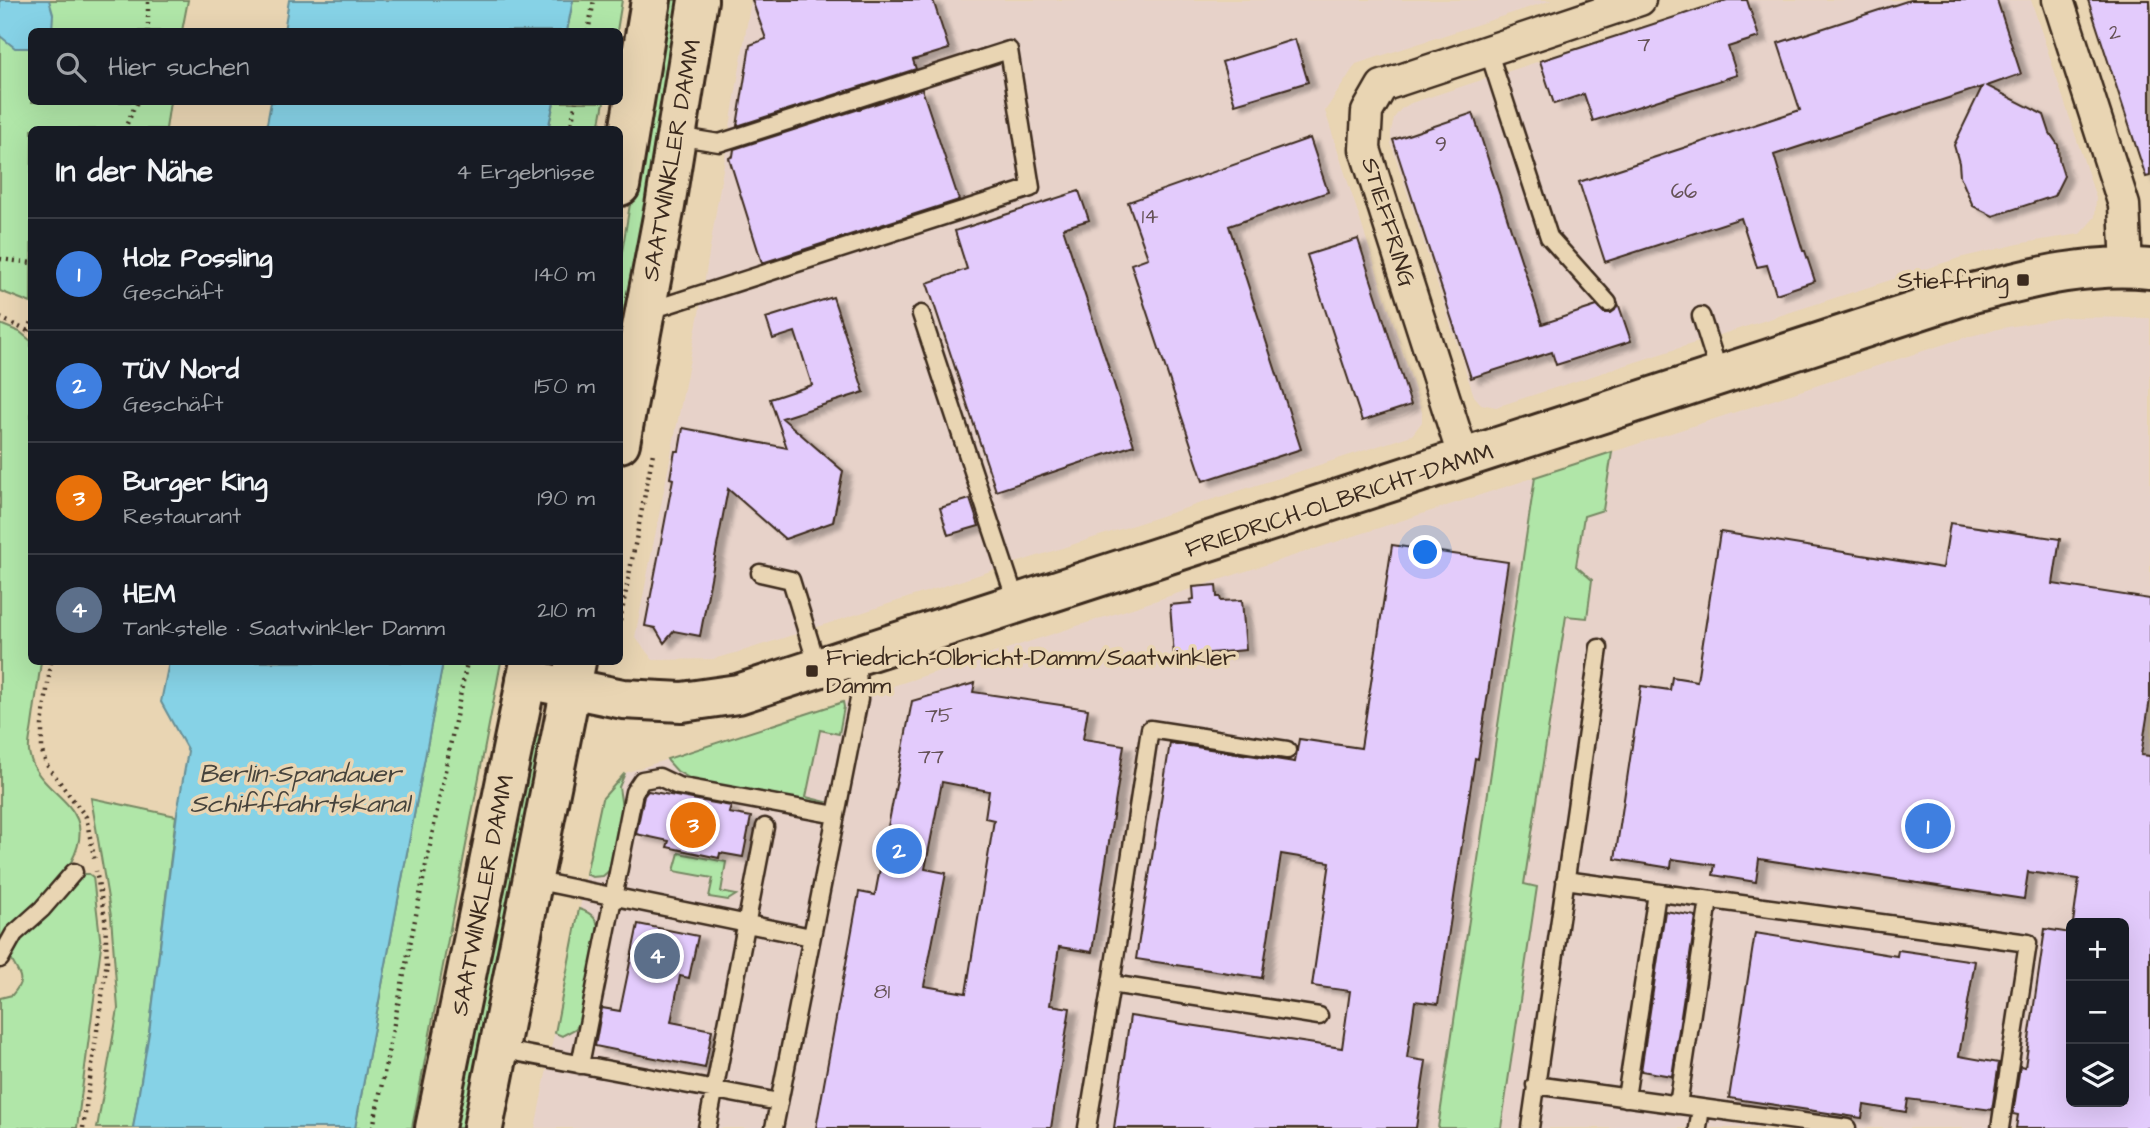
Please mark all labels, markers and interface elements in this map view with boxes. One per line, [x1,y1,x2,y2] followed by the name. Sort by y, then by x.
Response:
[2109,18,2121,47] house number: 2
[28,28,623,105] search box
[1638,30,1651,59] house number: 7
[634,36,710,284] street label: SAATWINKLER DAMM
[52,48,90,86] icon: search
[108,49,249,85] text: Hier suchen
[1435,130,1447,159] house number: 9
[56,151,213,193] text: In der Nähe
[1352,153,1424,292] street label: STIEFFRING
[456,156,595,188] text: 4 Ergebnisse
[1671,177,1697,206] house number: 66
[1142,202,1158,231] house number: 14
[123,240,272,276] text: Holz Possling
[78,258,80,290] text: 1
[535,258,595,290] text: 140 m
[1898,264,2009,299] place label: Stieffring
[2015,272,2031,288] marker: Stieffring
[123,276,224,308] text: Geschäft
[123,352,239,388] text: TÜV Nord
[72,370,86,402] text: 2
[534,370,595,402] text: 150 m
[123,388,224,420] text: Geschäft
[1181,435,1498,567] street label: FRIEDRICH-OLBRICHT-DAMM
[123,464,267,500] text: Burger King
[73,482,85,514] text: 3
[537,482,595,514] text: 190 m
[123,500,241,532] text: Restaurant
[1408,535,1442,569] your location
[123,576,176,612] text: HEM
[71,594,87,626] text: 4
[537,594,595,626] text: 210 m
[123,612,445,644] text: Tankstelle · Saatwinkler Damm
[826,641,1236,703] place label: Friedrich-Olbricht-Damm/Saatwinkler Damm
[804,663,820,679] marker: Friedrich-Olbricht-Damm/Saatwinkler Damm
[925,701,953,730] house number: 75
[918,742,944,771] house number: 77
[190,756,413,822] water label: Berlin-Spandauer Schifffahrtskanal
[443,772,523,1019] street label: SAATWINKLER DAMM
[670,799,716,851] pin: 3
[1905,800,1951,852] pin: 1
[876,825,922,877] pin: 2
[2066,918,2129,1107] map controls
[2066,918,2129,981] button: +
[634,930,680,982] pin: 4
[874,977,890,1006] house number: 81
[2066,981,2129,1044] button: −
[2066,1044,2129,1107] button: layers

